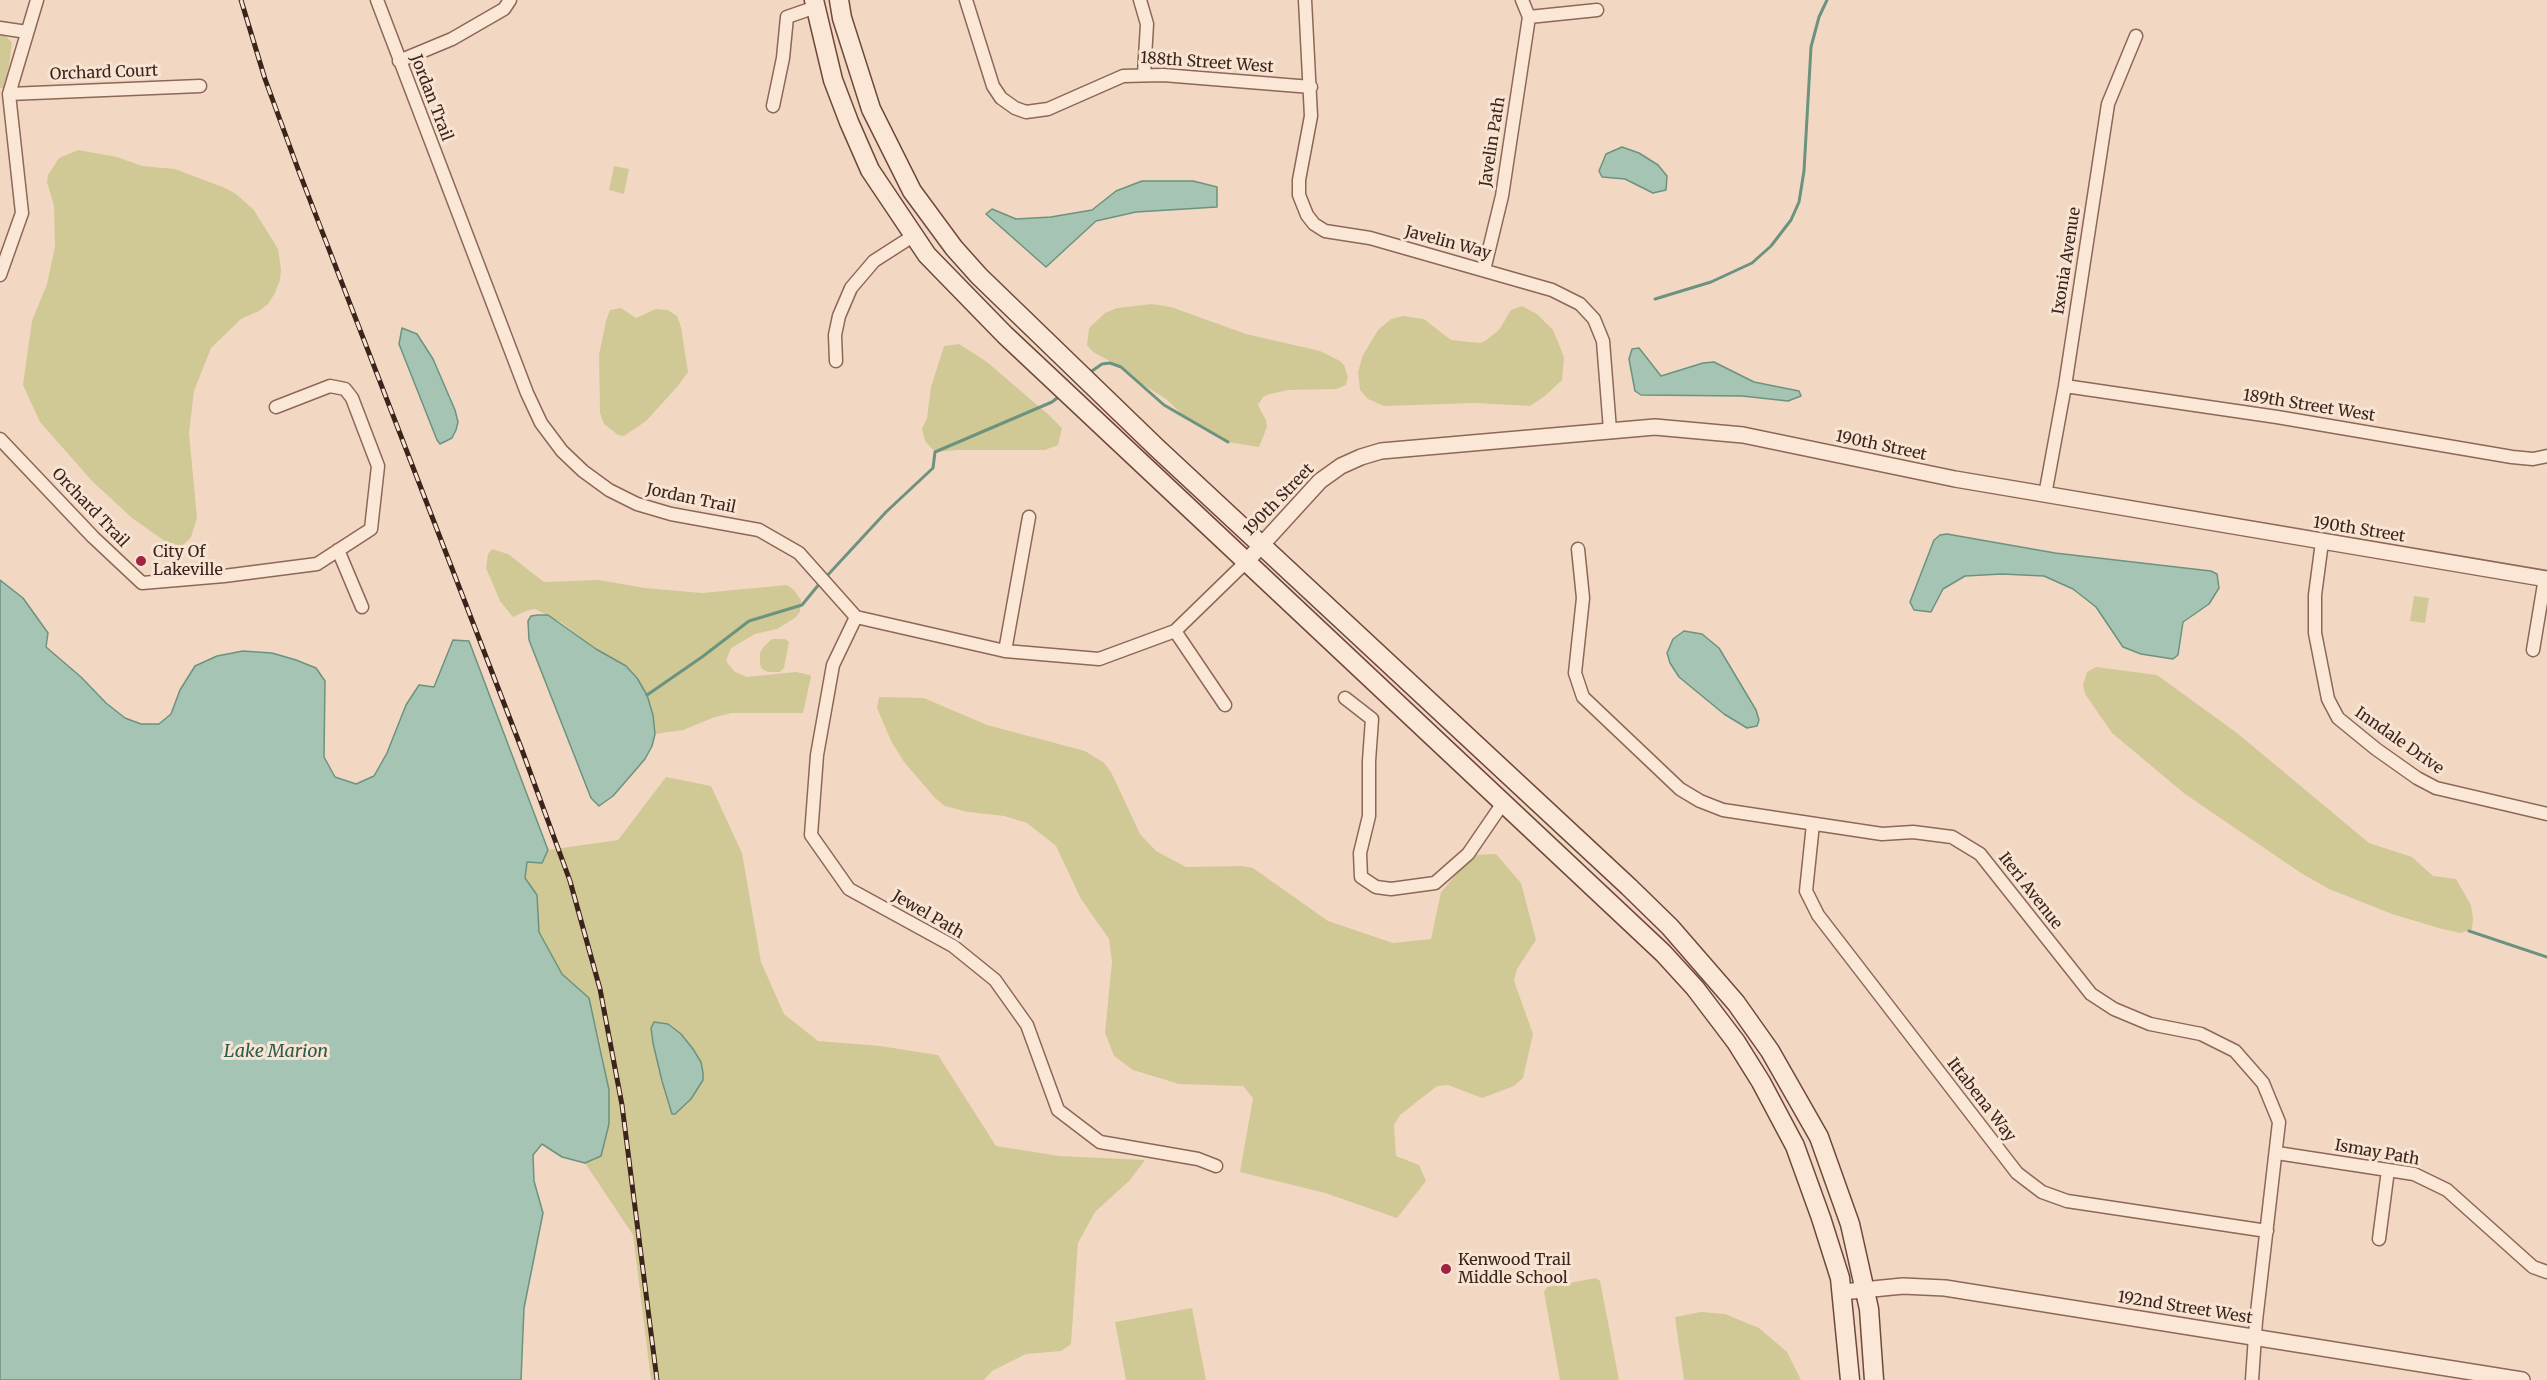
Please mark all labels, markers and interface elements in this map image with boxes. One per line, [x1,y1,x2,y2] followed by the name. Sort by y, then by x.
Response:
[1140,49,1274,77] street label: 188th Street West
[406,52,456,144] street label: Jordan Trail
[49,62,159,84] street label: Orchard Court
[1476,96,1510,188] street label: Javelin Path
[2049,206,2085,316] street label: Ixonia Avenue
[1403,222,1493,264] street label: Javelin Way
[2242,386,2376,426] street label: 189th Street West
[1834,427,1928,465] street label: 190th Street
[1240,460,1318,540] street label: 190th Street
[48,465,132,551] street label: Orchard Trail
[644,480,738,518] street label: Jordan Trail
[2312,513,2406,547] street label: 190th Street
[153,542,223,580] place label: City Of Lakeville
[134,554,148,568] marker: City Of Lakeville
[2351,703,2447,779] street label: Inndale Drive
[1994,849,2066,933] street label: Iteri Avenue
[889,887,967,943] street label: Jewel Path
[224,1041,328,1063] water label: Lake Marion
[1942,1054,2020,1146] street label: Ittabena Way
[2333,1136,2421,1170] street label: Ismay Path
[1458,1250,1571,1288] place label: Kenwood Trail Middle School
[1439,1262,1453,1276] marker: Kenwood Trail Middle School
[2116,1288,2254,1328] street label: 192nd Street West

